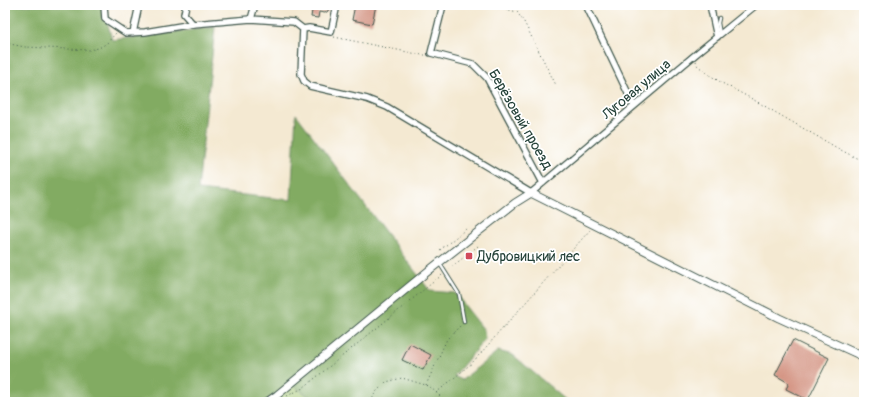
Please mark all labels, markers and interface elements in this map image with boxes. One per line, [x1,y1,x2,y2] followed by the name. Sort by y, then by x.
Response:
[598,56,674,124] street label: Луговая улица
[485,66,556,173] street label: Берёзовый проезд
[476,248,580,265] place label: Дубровицкий лес
[464,251,474,261] marker: Дубровицкий лес

